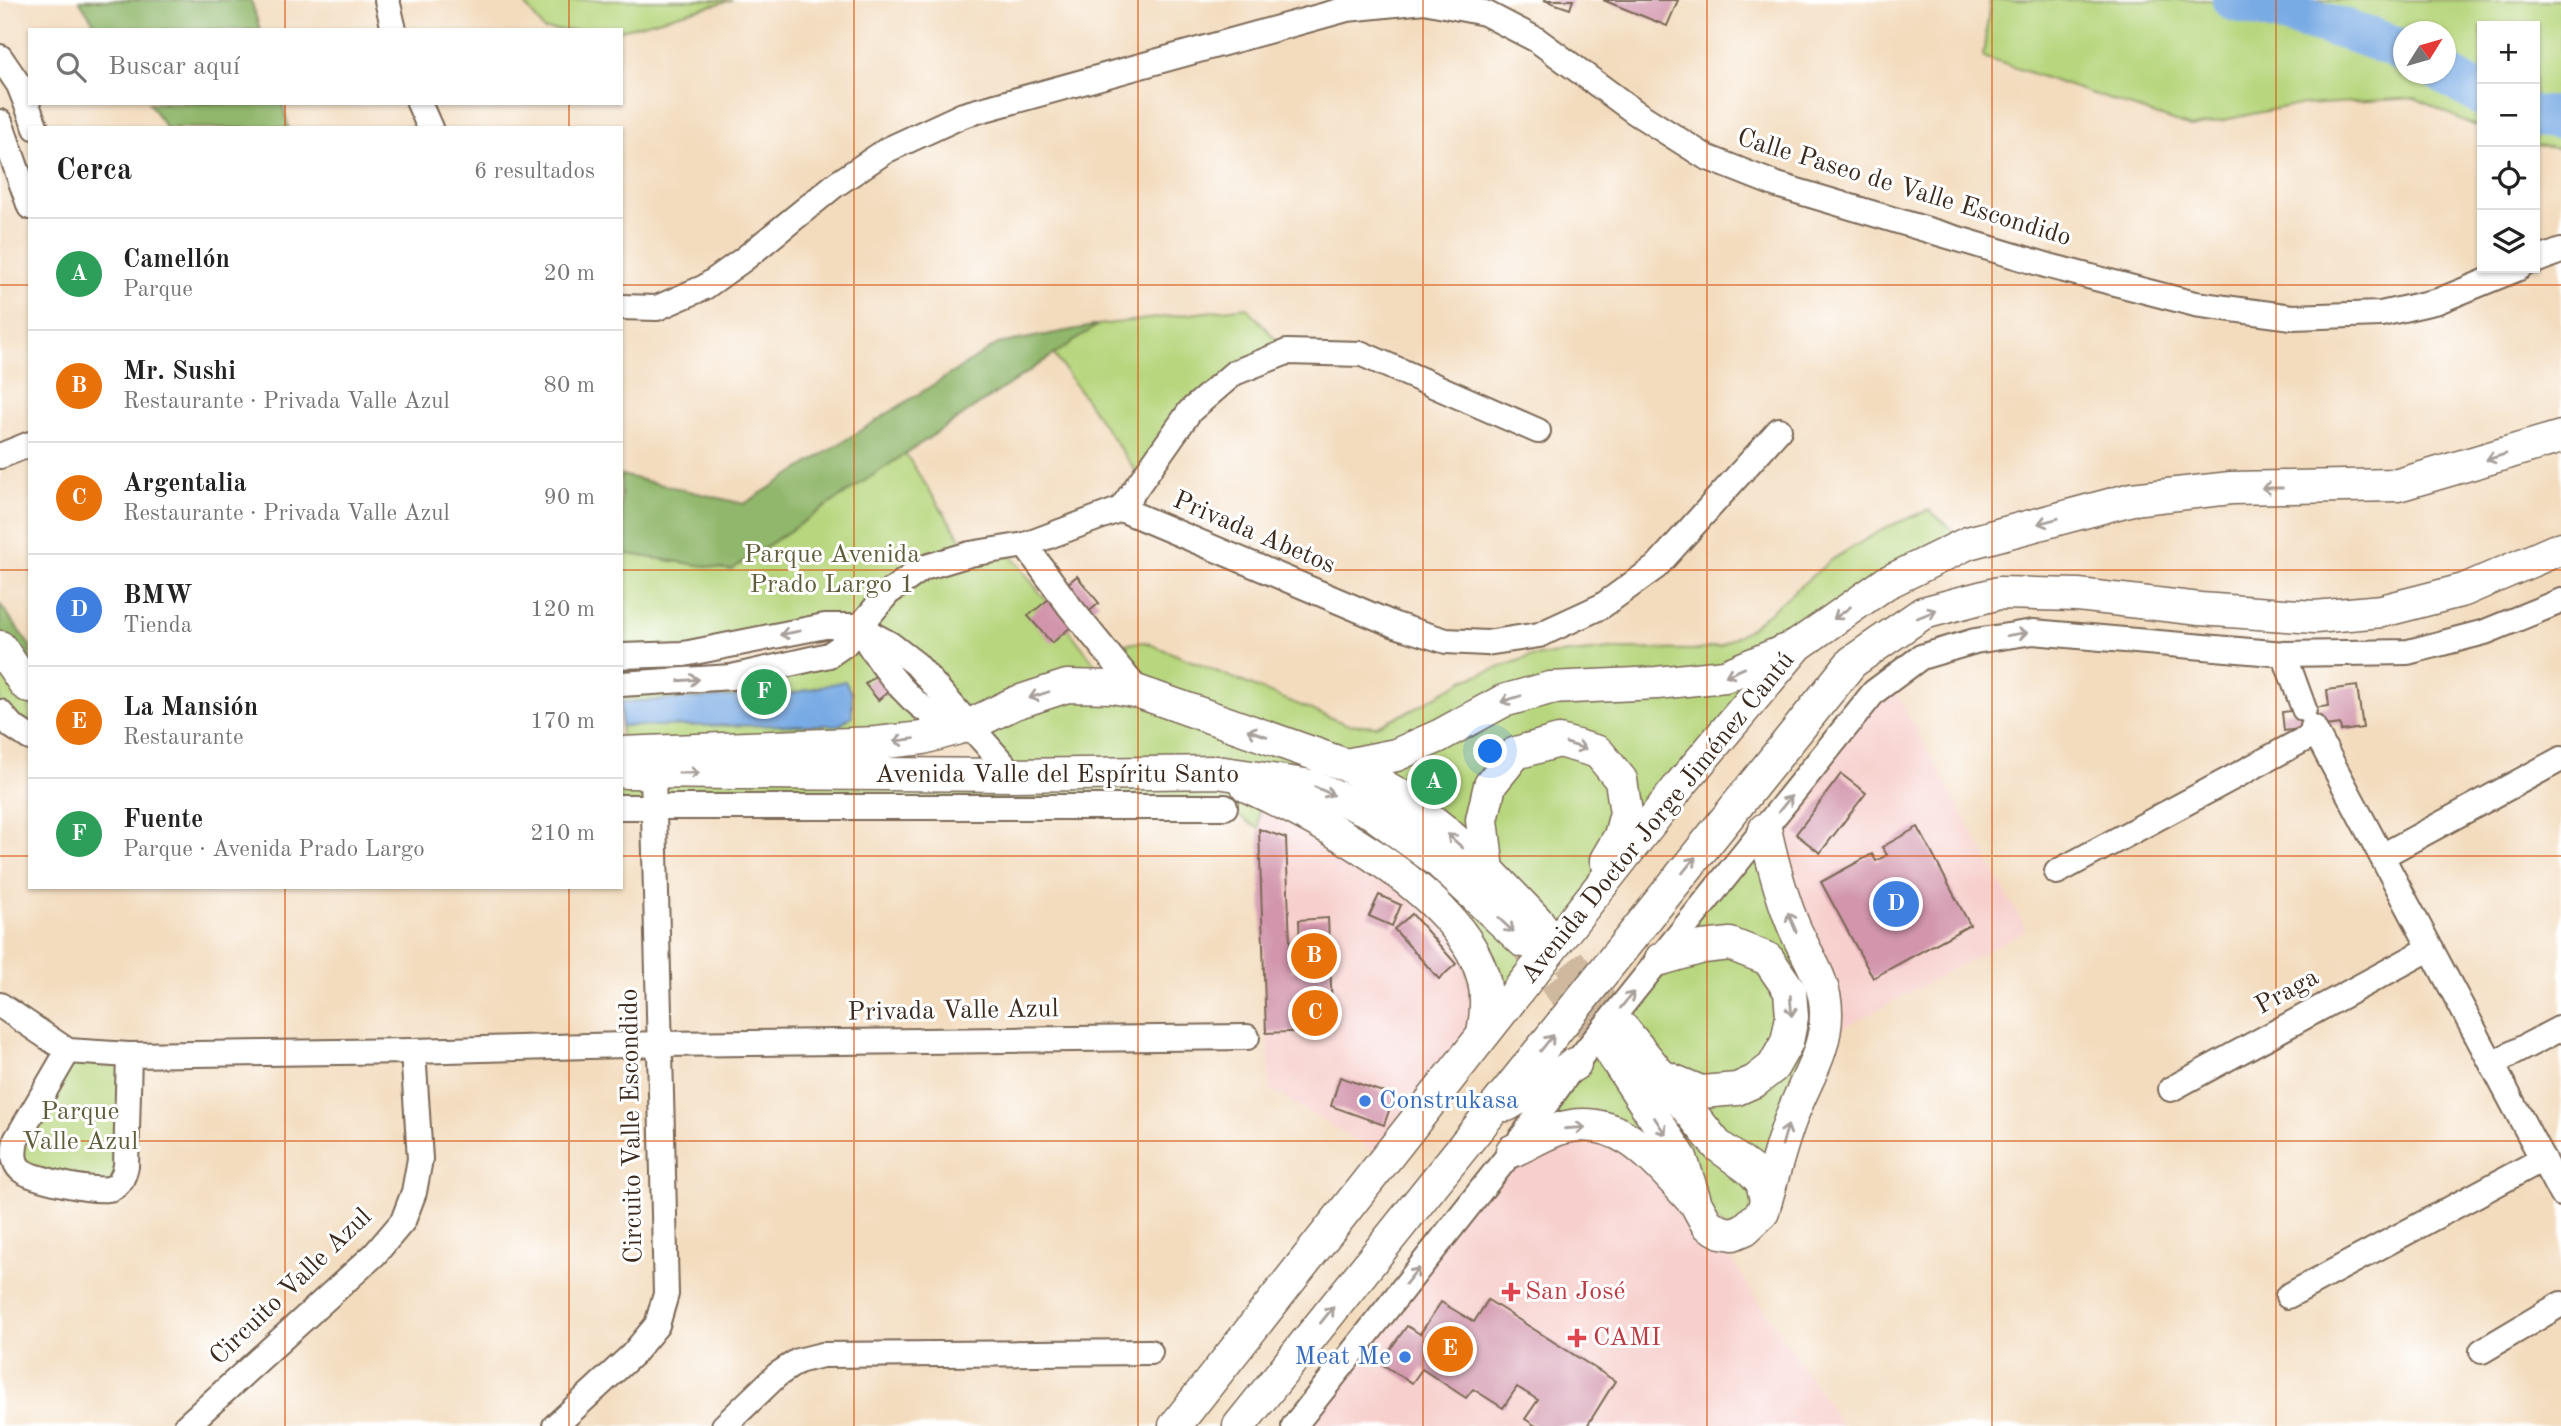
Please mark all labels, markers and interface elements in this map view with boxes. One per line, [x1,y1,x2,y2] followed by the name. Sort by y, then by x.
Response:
[2393,21,2456,84] north arrow
[2477,21,2540,273] map controls
[2477,21,2540,84] button: +
[28,28,623,105] search box
[52,48,90,86] icon: search
[108,54,240,80] text: Buscar aquí
[2477,84,2540,147] button: −
[1734,125,2074,251] street label: Calle Paseo de Valle Escondido
[2477,147,2540,210] button: locate
[56,156,132,186] text: Cerca
[474,160,595,183] text: 6 resultados
[2477,210,2540,273] button: layers
[123,247,230,273] text: Camellón
[70,262,88,285] text: A
[544,262,595,285] text: 20 m
[123,278,193,301] text: Parque
[123,359,236,385] text: Mr. Sushi
[71,374,87,397] text: B
[544,374,595,397] text: 80 m
[123,390,450,413] text: Restaurante · Privada Valle Azul
[2485,451,2507,464] one-way arrow
[123,471,247,497] text: Argentalia
[2261,481,2284,495] one-way arrow
[71,486,87,509] text: C
[544,486,595,509] text: 90 m
[1169,487,1339,579] street label: Privada Abetos
[123,502,450,525] text: Restaurante · Privada Valle Azul
[2038,516,2060,529] one-way arrow
[744,542,920,598] park label: Parque Avenida Prado Largo 1
[123,583,193,609] text: BMW
[70,598,88,621] text: D
[530,598,595,621] text: 120 m
[1833,605,1852,620] one-way arrow
[1916,606,1937,619] one-way arrow
[123,614,192,637] text: Tienda
[779,627,802,640] one-way arrow
[2005,627,2028,640] one-way arrow
[1516,647,1800,989] street label: Avenida Doctor Jorge Jiménez Cantú
[741,666,787,718] pin: F
[1725,666,1747,679] one-way arrow
[678,673,700,686] one-way arrow
[1028,690,1050,702] one-way arrow
[1500,694,1522,707] one-way arrow
[123,695,258,721] text: La Mansión
[71,710,87,733] text: E
[530,710,595,733] text: 170 m
[123,726,244,749] text: Restaurante
[1247,726,1269,738] one-way arrow
[893,734,916,747] one-way arrow
[1473,734,1507,768] your location
[1565,740,1587,753] one-way arrow
[1411,756,1457,808] pin: A
[875,762,1239,788] street label: Avenida Valle del Espíritu Santo
[678,766,701,780] one-way arrow
[1313,785,1335,798] one-way arrow
[1777,795,1792,814] one-way arrow
[123,807,203,833] text: Fuente
[71,822,87,845] text: F
[530,822,595,845] text: 210 m
[1447,832,1464,849] one-way arrow
[123,838,425,861] text: Parque · Avenida Prado Largo
[1682,856,1697,875] one-way arrow
[1873,878,1919,930] pin: D
[1785,912,1798,933] one-way arrow
[1497,917,1515,933] one-way arrow
[1291,930,1337,982] pin: B
[2251,964,2323,1020] street label: Praga
[1292,987,1338,1039] pin: C
[617,988,647,1264] street label: Circuito Valle Escondido
[1619,992,1635,1010] one-way arrow
[1785,995,1798,1017] one-way arrow
[847,996,1059,1026] street label: Privada Valle Azul
[1539,1034,1555,1052] one-way arrow
[1379,1088,1519,1114] place label: Construkasa
[1357,1093,1373,1109] marker: Construkasa
[22,1099,138,1155] park label: Parque Valle Azul
[1653,1116,1667,1135] one-way arrow
[1563,1121,1586,1134] one-way arrow
[1780,1124,1793,1146] one-way arrow
[205,1204,377,1370] street label: Circuito Valle Azul
[1404,1268,1420,1286] one-way arrow
[1525,1279,1625,1305] place label: San José
[1503,1284,1519,1300] marker: San José
[1320,1306,1335,1325] one-way arrow
[1427,1323,1473,1375] pin: E
[1593,1325,1661,1351] place label: CAMI
[1567,1328,1587,1348] marker: CAMI
[1294,1344,1391,1370] place label: Meat Me
[1397,1349,1413,1365] marker: Meat Me

